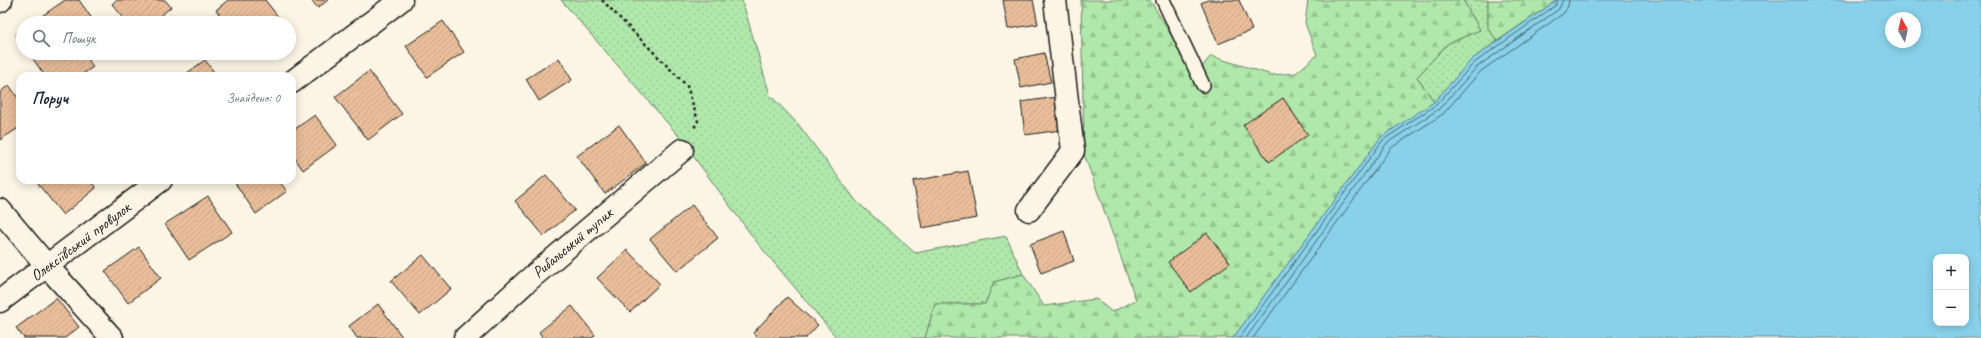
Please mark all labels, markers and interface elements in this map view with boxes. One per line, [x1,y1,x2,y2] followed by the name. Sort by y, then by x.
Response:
[1885,12,1921,48] north arrow
[16,16,296,60] search box
[30,27,52,49] icon: search
[62,29,95,48] text: Пошук
[32,88,68,109] text: Поруч
[226,90,280,106] text: Знайдено: 0
[27,197,135,286] street label: Олексіївський провулок
[528,203,618,282] street label: Рибальський тупик
[1933,254,1969,326] map controls
[1933,254,1969,290] button: +
[1933,290,1969,326] button: −

